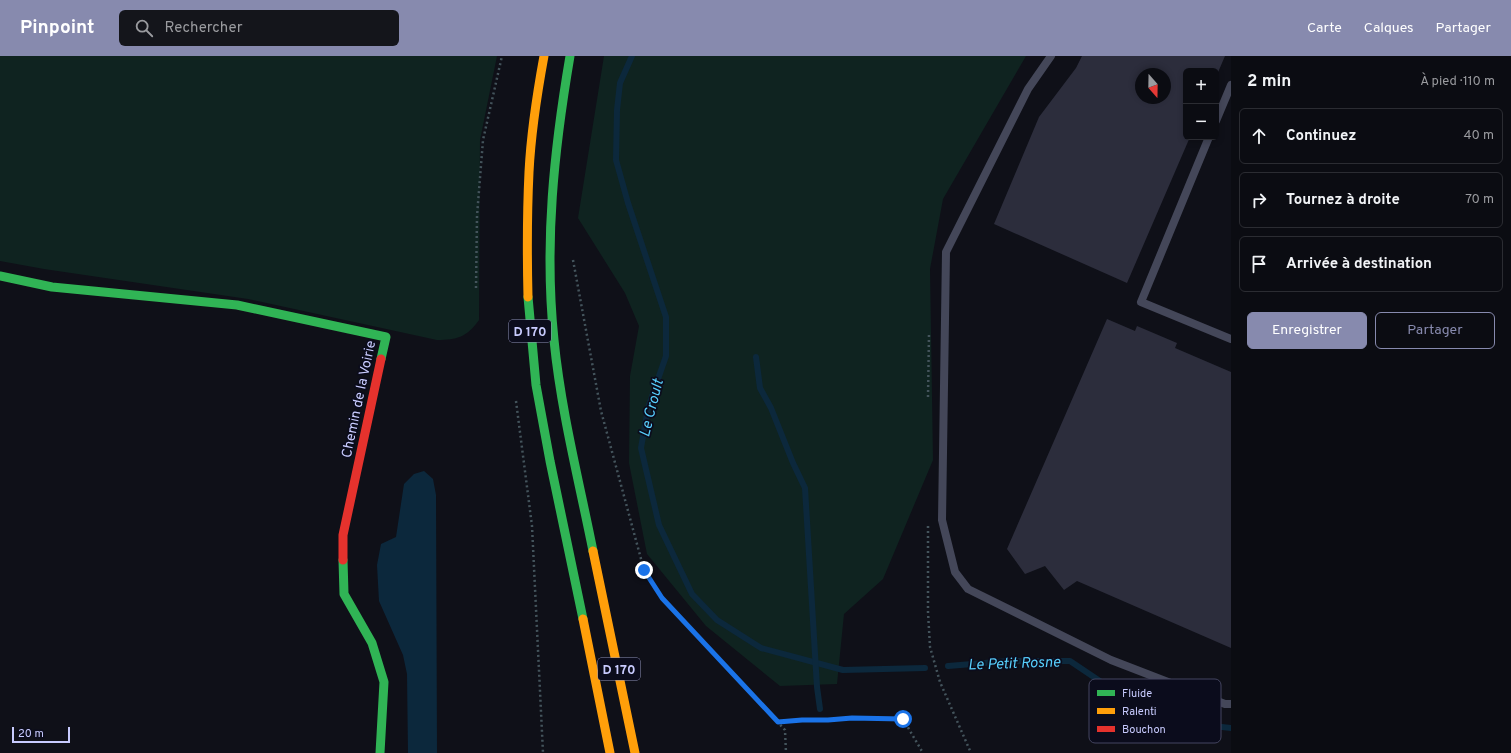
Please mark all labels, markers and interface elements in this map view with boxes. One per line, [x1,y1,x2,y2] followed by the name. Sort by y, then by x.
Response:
[119,10,399,46] search box
[20,16,95,40] text: Pinpoint
[133,17,155,39] icon: search
[165,19,243,38] text: Rechercher
[1307,20,1342,37] text: Carte
[1364,20,1414,37] text: Calques
[1436,20,1491,37] text: Partager
[1135,68,1171,104] north arrow
[1183,68,1219,140] map controls
[1183,68,1219,104] button: +
[1247,71,1291,93] text: 2 min
[1420,74,1495,90] text: À pied · 110 m
[1183,104,1219,140] button: −
[1248,125,1270,147] icon: ahead
[1286,127,1356,146] text: Continuez
[1464,128,1494,144] text: 40 m
[1248,189,1270,211] icon: right
[1286,191,1400,210] text: Tournez à droite
[1465,192,1494,208] text: 70 m
[1248,253,1270,275] icon: arrive
[1286,255,1432,274] text: Arrivée à destination
[1247,312,1367,349] button: Enregistrer
[1375,312,1495,349] button: Partager
[509,320,551,342] road number: D 170
[339,339,380,460] street label: Chemin de la Voirie
[636,377,669,439] water label: Le Croult
[635,561,653,579] route end
[968,653,1061,676] water label: Le Petit Rosne
[598,658,640,680] road number: D 170
[1089,679,1221,743] legend
[1122,687,1152,701] text: Fluide
[1122,705,1157,719] text: Ralenti
[894,710,912,728] route start
[1122,723,1166,737] text: Bouchon
[12,725,70,744] scale bar
[18,727,44,741] text: 20 m

